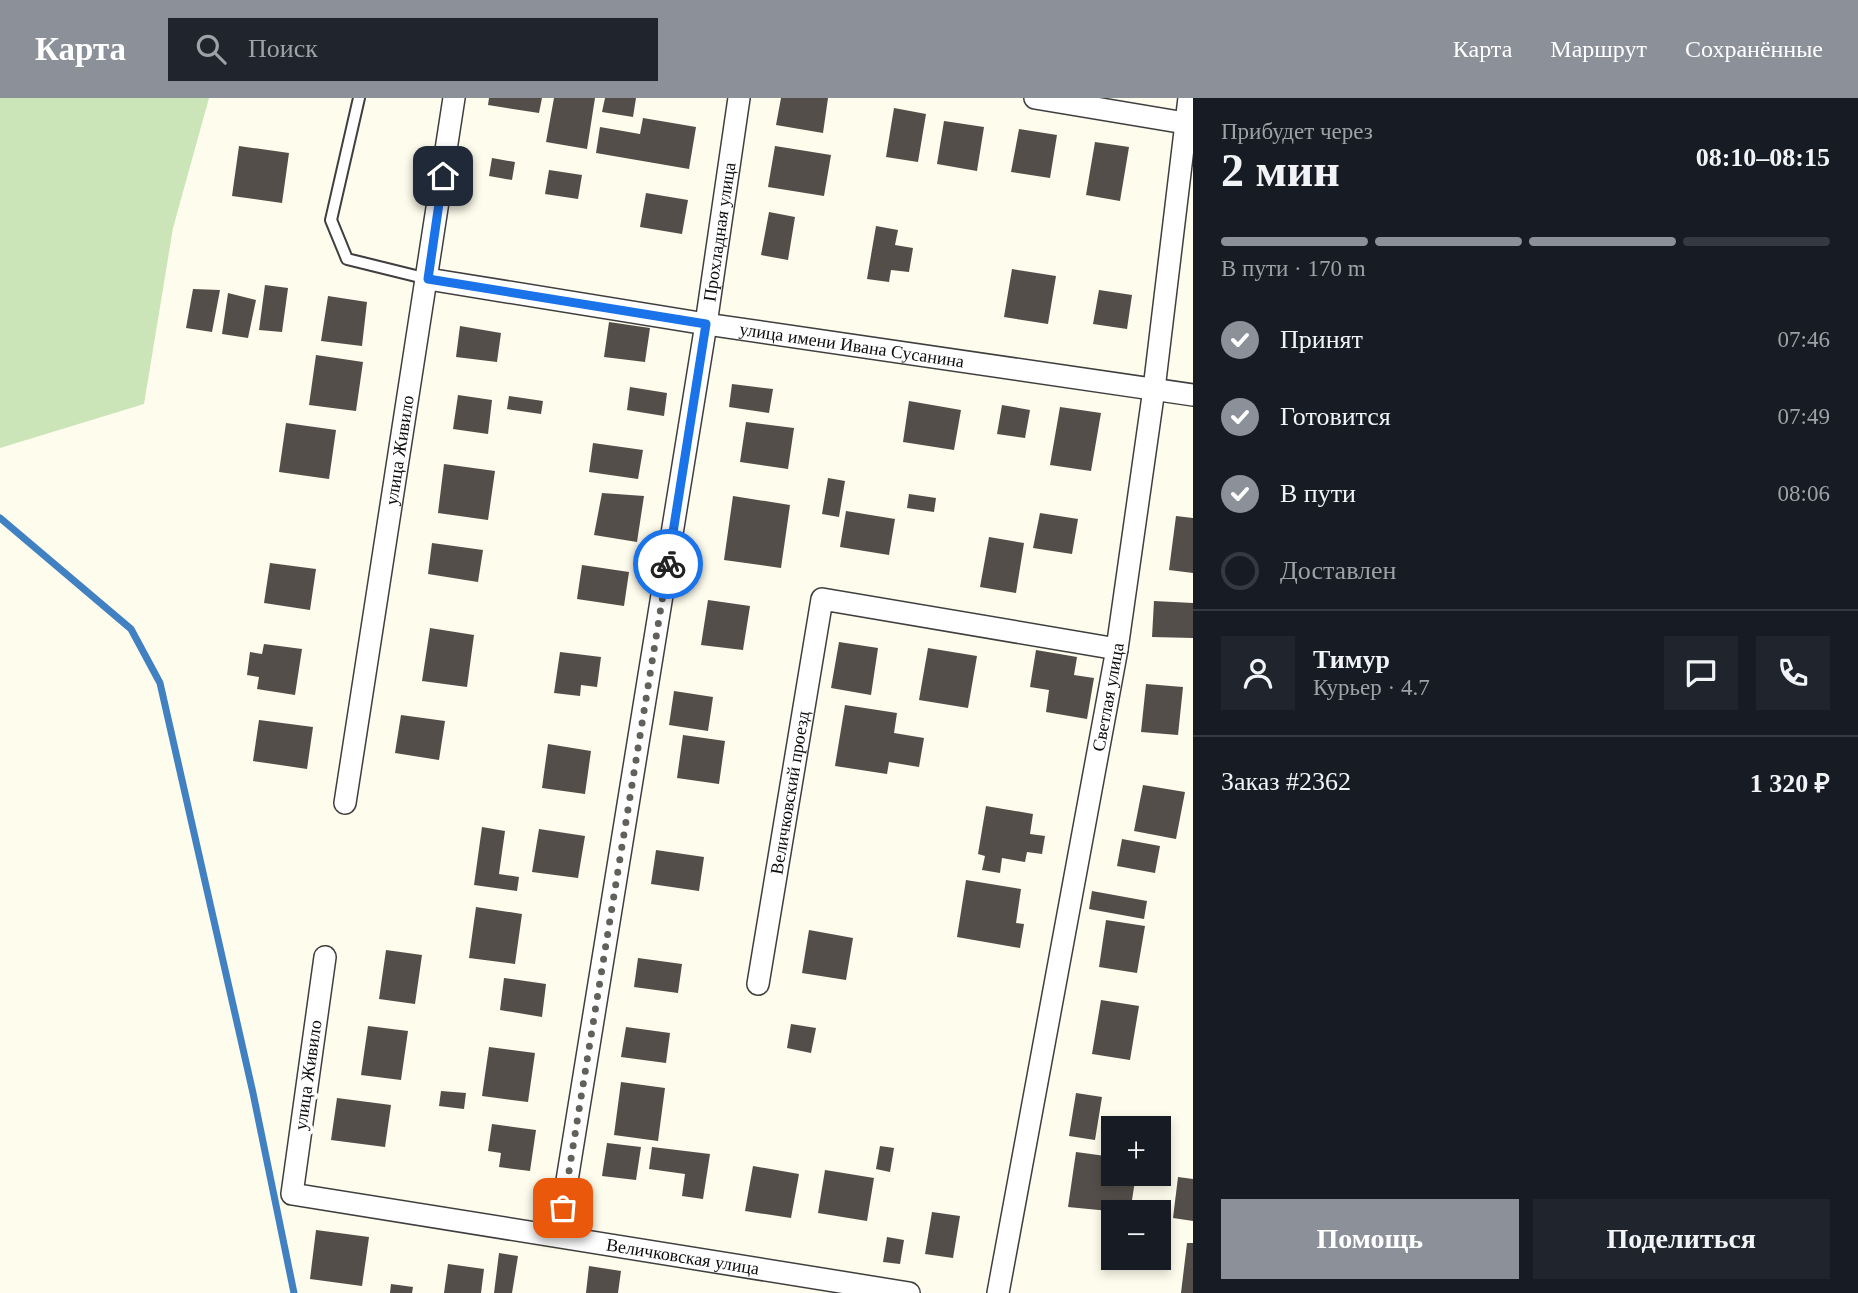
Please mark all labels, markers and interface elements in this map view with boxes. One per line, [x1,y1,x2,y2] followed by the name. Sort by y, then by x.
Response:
[168,18,658,81] search box
[192,30,230,68] icon: search
[35,31,126,67] text: Карта
[248,34,318,63] text: Поиск
[1453,36,1512,62] text: Карта
[1550,36,1647,62] text: Маршрут
[1685,36,1823,62] text: Сохранённые
[1221,119,1373,144] text: Прибудет через
[1696,143,1830,172] text: 08:10–08:15
[1221,145,1340,196] text: 2 мин
[413,146,473,206] pin
[424,157,462,195] icon: home
[699,161,740,303] street label: Прохладная улица
[1221,256,1366,281] text: В пути · 170 m
[738,319,966,372] street label: улица имени Ивана Сусанина
[1221,321,1259,359] icon: check
[1280,325,1363,354] text: Принят
[1778,327,1830,352] text: 07:46
[381,394,418,507] street label: улица Живило
[1221,398,1259,436] icon: check
[1280,402,1391,431] text: Готовится
[1778,404,1830,429] text: 07:49
[1221,475,1259,513] icon: check
[1280,479,1356,508] text: В пути
[1778,481,1830,506] text: 08:06
[633,529,703,599] courier
[649,545,687,583] icon: bike
[1280,556,1397,585] text: Доставлен
[1221,636,1295,710] button: person
[1664,636,1738,710] button: chat
[1756,636,1830,710] button: phone
[1088,642,1128,753] street label: Светлая улица
[1313,645,1390,674] text: Тимур
[1313,675,1430,700] text: Курьер · 4.7
[766,709,813,876] street label: Величковский проезд
[1221,767,1351,796] text: Заказ #2362
[1750,769,1830,798] text: 1 320 ₽
[290,1019,326,1131] street label: улица Живило
[1101,1116,1171,1270] map controls
[1101,1116,1171,1186] button: +
[533,1178,593,1238] pin
[544,1189,582,1227] icon: bag
[1221,1199,1519,1279] button: Помощь
[1533,1199,1830,1279] button: Поделиться
[1101,1200,1171,1270] button: −
[605,1235,761,1279] street label: Величковская улица

